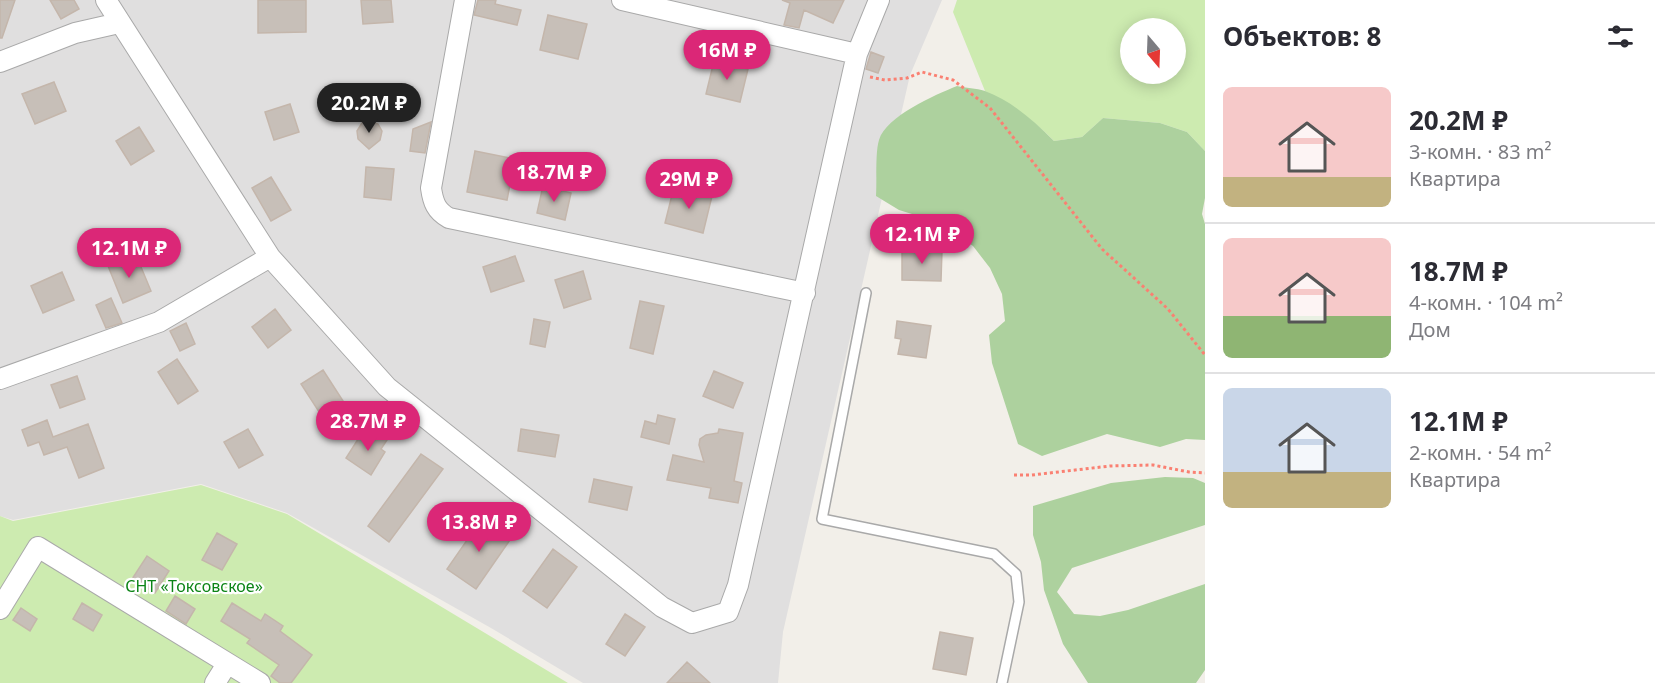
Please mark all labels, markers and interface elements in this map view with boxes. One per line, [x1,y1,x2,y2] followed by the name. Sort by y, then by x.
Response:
[1120,18,1186,84] north arrow
[1120,18,1186,84] map controls
[1223,18,1381,54] text: Объектов: 8
[1604,20,1637,53] icon: filters
[685,30,769,81] pin: 16M ₽
[698,36,756,63] text: 16M ₽
[314,83,424,134] pin: 20.2M ₽
[331,89,407,116] text: 20.2M ₽
[1409,102,1508,138] text: 20.2M ₽
[1271,111,1343,183] icon: home
[1409,138,1552,165] text: 3-комн. · 83 m²
[499,152,609,203] pin: 18.7M ₽
[516,158,592,185] text: 18.7M ₽
[647,159,731,210] pin: 29M ₽
[660,165,718,192] text: 29M ₽
[1409,165,1501,192] text: Квартира
[867,214,977,265] pin: 12.1M ₽
[884,220,960,247] text: 12.1M ₽
[74,228,184,279] pin: 12.1M ₽
[91,234,167,261] text: 12.1M ₽
[1409,253,1508,289] text: 18.7M ₽
[1271,262,1343,334] icon: home
[1409,289,1563,316] text: 4-комн. · 104 m²
[1409,316,1451,343] text: Дом
[313,401,423,452] pin: 28.7M ₽
[1409,403,1508,439] text: 12.1M ₽
[330,407,406,434] text: 28.7M ₽
[1271,412,1343,484] icon: home
[1409,439,1552,466] text: 2-комн. · 54 m²
[1409,466,1501,493] text: Квартира
[424,502,534,553] pin: 13.8M ₽
[441,508,517,535] text: 13.8M ₽
[125,575,263,597] park label: СНТ «Токсовское»

